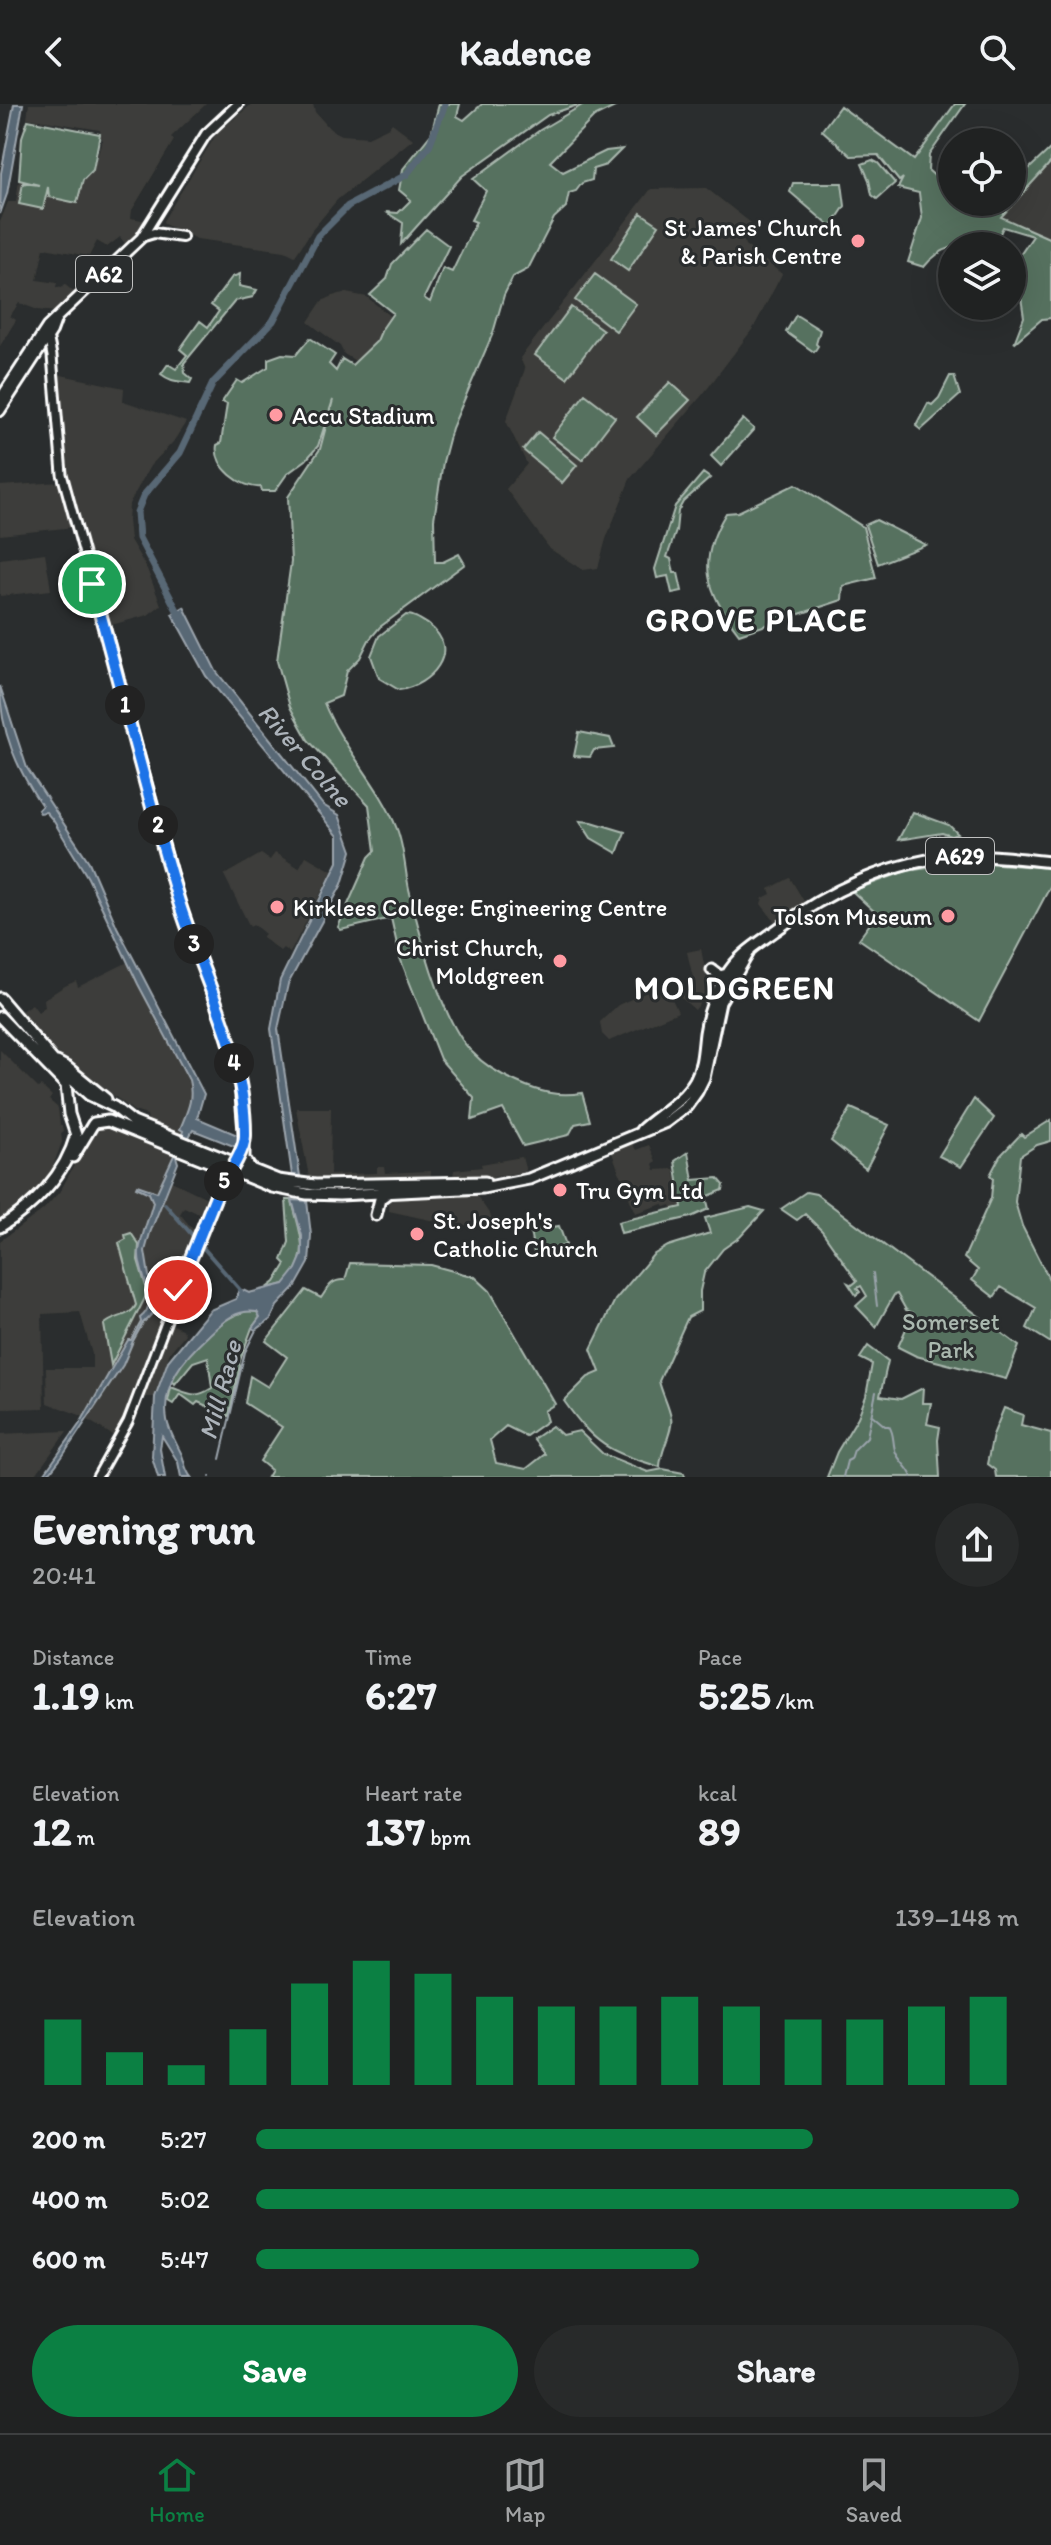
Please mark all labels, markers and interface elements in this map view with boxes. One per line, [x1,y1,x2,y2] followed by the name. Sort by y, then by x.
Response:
[32,30,76,74] icon: back
[975,30,1019,74] icon: search
[459,31,592,74] text: Kadence
[938,128,1026,320] map controls
[938,128,1026,216] button: locate
[664,213,842,270] place label: St James' Church & Parish Centre
[849,232,867,250] marker: St James' Church & Parish Centre
[938,232,1026,320] button: layers
[76,256,132,292] road number: A62
[292,401,434,430] place label: Accu Stadium
[267,406,285,424] marker: Accu Stadium
[58,550,126,618] pin
[70,562,114,606] icon: arrive
[646,601,868,639] district label: GROVE PLACE
[105,685,145,725] pin: 1
[120,691,130,718] text: 1
[251,697,360,815] water label: River Colne
[138,805,178,845] pin: 2
[152,811,164,838] text: 2
[926,838,994,874] road number: A629
[293,893,667,922] place label: Kirklees College: Engineering Centre
[268,898,286,916] marker: Kirklees College: Engineering Centre
[773,902,932,931] place label: Tolson Museum
[939,907,957,925] marker: Tolson Museum
[174,924,214,964] pin: 3
[188,930,200,957] text: 3
[396,933,544,990] place label: Christ Church, Moldgreen
[551,952,569,970] marker: Christ Church, Moldgreen
[634,969,836,1007] district label: MOLDGREEN
[214,1043,254,1083] pin: 4
[227,1049,241,1076] text: 4
[204,1161,244,1201] pin: 5
[218,1167,230,1194] text: 5
[576,1176,704,1205] place label: Tru Gym Ltd
[551,1181,569,1199] marker: Tru Gym Ltd
[433,1206,598,1263] place label: St. Joseph's Catholic Church
[408,1225,426,1243] marker: St. Joseph's Catholic Church
[144,1256,212,1324] pin
[156,1268,200,1312] icon: check
[902,1307,1000,1364] park label: Somerset Park
[191,1336,249,1443] water label: Mill Race
[32,1502,255,1555] text: Evening run
[935,1503,1019,1587] button: share
[32,1559,96,1591] text: 20:41
[32,1644,114,1671] text: Distance
[365,1644,412,1671] text: Time
[698,1644,742,1671] text: Pace
[32,1671,100,1719] text: 1.19
[365,1671,437,1719] text: 6:27
[698,1671,771,1719] text: 5:25
[100,1688,134,1715] text: km
[771,1688,814,1715] text: /km
[32,1780,119,1807] text: Elevation
[365,1780,462,1807] text: Heart rate
[698,1780,737,1807] text: kcal
[32,1807,72,1855] text: 12
[365,1807,425,1855] text: 137
[698,1807,741,1855] text: 89
[72,1824,95,1851] text: m
[425,1824,471,1851] text: bpm
[32,1901,135,1933] text: Elevation
[895,1901,1019,1933] text: 139–148 m
[32,2123,105,2155] text: 200 m
[160,2123,207,2155] text: 5:27
[32,2183,107,2215] text: 400 m
[160,2183,210,2215] text: 5:02
[32,2243,106,2275] text: 600 m
[160,2243,209,2275] text: 5:47
[32,2325,518,2417] button: Save
[534,2325,1019,2417] button: Share
[149,2453,205,2528] tab: Home
[503,2453,547,2528] tab: Map
[846,2453,902,2528] tab: Saved

